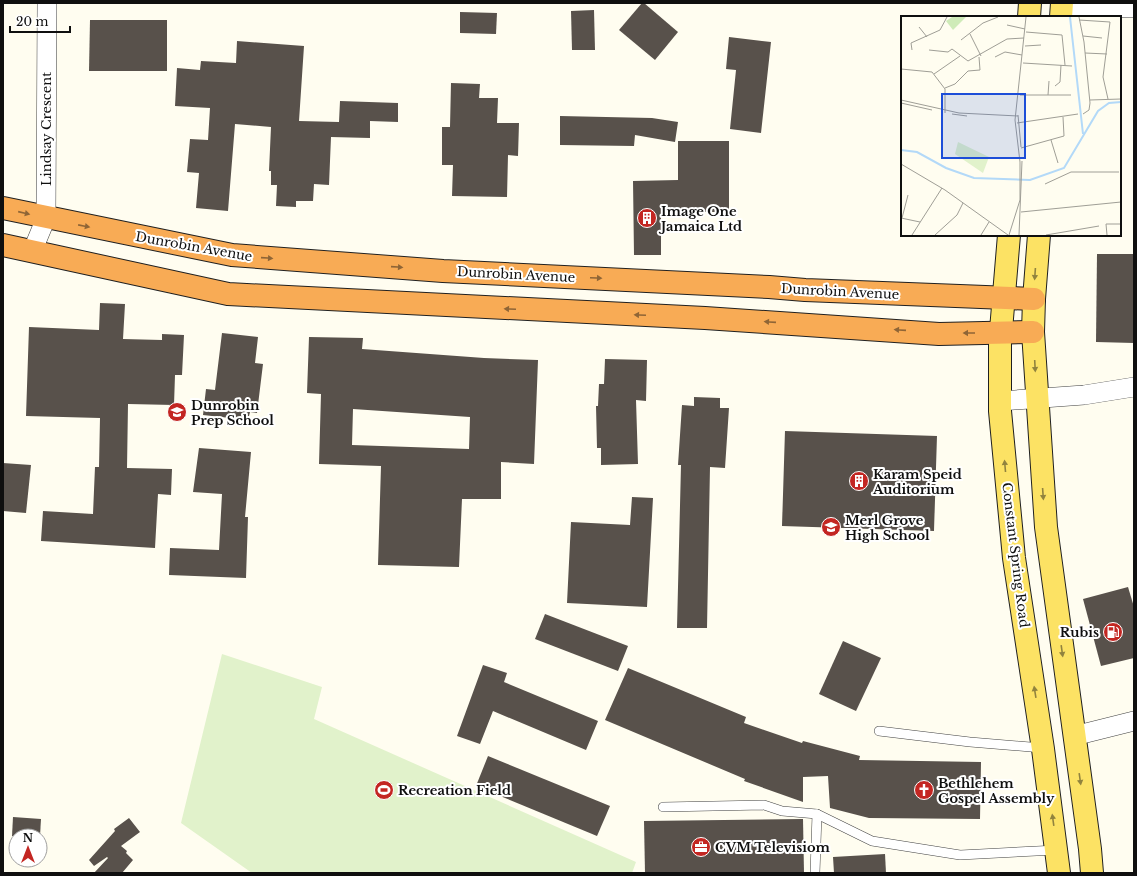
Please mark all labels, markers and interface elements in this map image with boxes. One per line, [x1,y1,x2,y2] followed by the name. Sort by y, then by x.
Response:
[10,8,70,34] scale bar
[16,14,48,29] text: 20 m
[901,16,1121,236] inset map
[38,72,55,186] street label: Lindsay Crescent
[658,203,742,235] place label: Image One Jamaica Ltd
[636,207,658,229] building icon: Image One Jamaica Ltd
[19,210,31,216] one-way arrow
[78,223,90,229] one-way arrow
[134,228,254,265] street label: Dunrobin Avenue
[261,255,273,262] one-way arrow
[456,263,576,286] street label: Dunrobin Avenue
[391,264,403,271] one-way arrow
[1032,268,1039,280] one-way arrow
[590,275,602,282] one-way arrow
[780,280,900,303] street label: Dunrobin Avenue
[503,306,516,312] one-way arrow
[633,312,646,318] one-way arrow
[763,319,776,325] one-way arrow
[894,327,906,334] one-way arrow
[963,330,975,337] one-way arrow
[1032,360,1039,372] one-way arrow
[191,397,274,429] place label: Dunrobin Prep School
[166,401,188,423] school or university icon: Dunrobin Prep School
[1002,460,1009,472] one-way arrow
[872,466,962,498] place label: Karam Speid Auditorium
[848,470,870,492] building icon: Karam Speid Auditorium
[998,481,1033,629] street label: Constant Spring Road
[1040,488,1047,500] one-way arrow
[845,512,930,544] place label: Merl Grove High School
[820,516,842,538] school or university icon: Merl Grove High School
[1102,621,1124,643] fuel station icon: Rubis
[1060,624,1099,641] place label: Rubis
[1059,645,1065,657] one-way arrow
[1032,686,1038,698] one-way arrow
[1077,773,1083,785] one-way arrow
[938,775,1055,807] place label: Bethlehem Gospel Assembly
[373,779,395,801] sports icon: Recreation Field
[913,779,935,801] church icon: Bethlehem Gospel Assembly
[398,782,511,799] place label: Recreation Field
[1050,814,1056,826] one-way arrow
[8,828,48,868] north arrow
[23,831,34,845] text: N
[690,836,712,858] office icon: CVM Televisiom
[715,839,831,856] place label: CVM Televisiom

